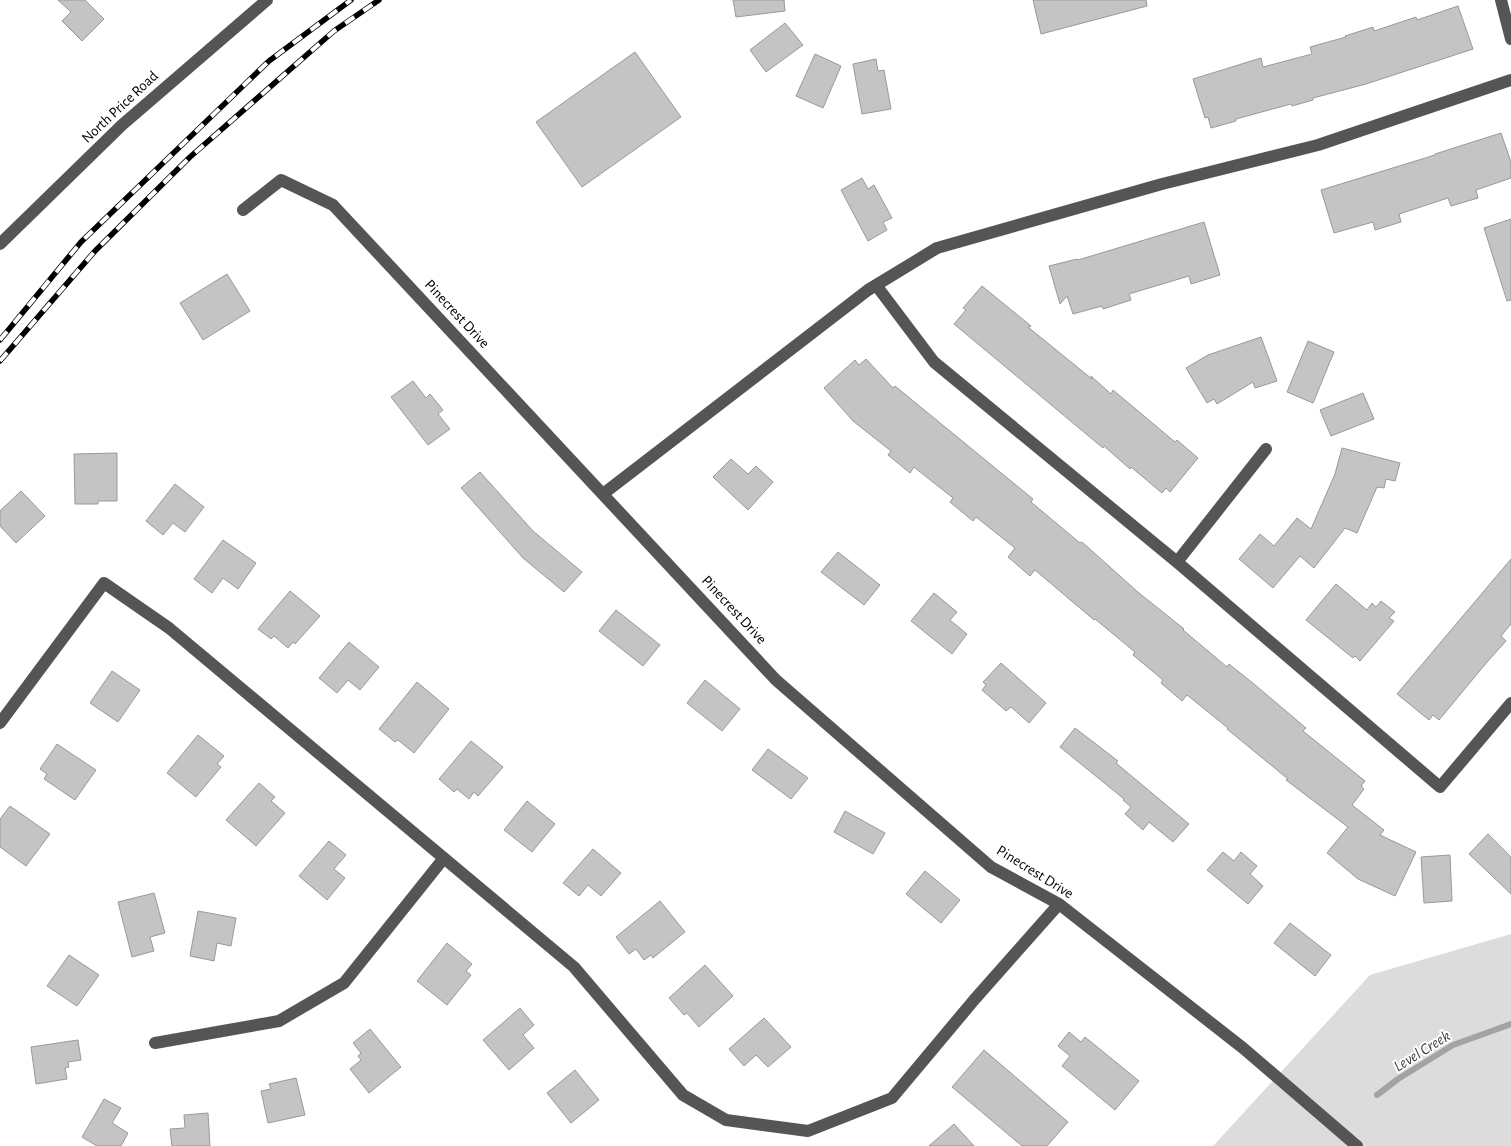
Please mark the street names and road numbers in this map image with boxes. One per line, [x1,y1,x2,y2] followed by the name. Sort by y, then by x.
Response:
[79,68,161,146] street label: North Price Road
[422,277,492,351] street label: Pinecrest Drive
[699,573,769,647] street label: Pinecrest Drive
[994,842,1076,902] street label: Pinecrest Drive

